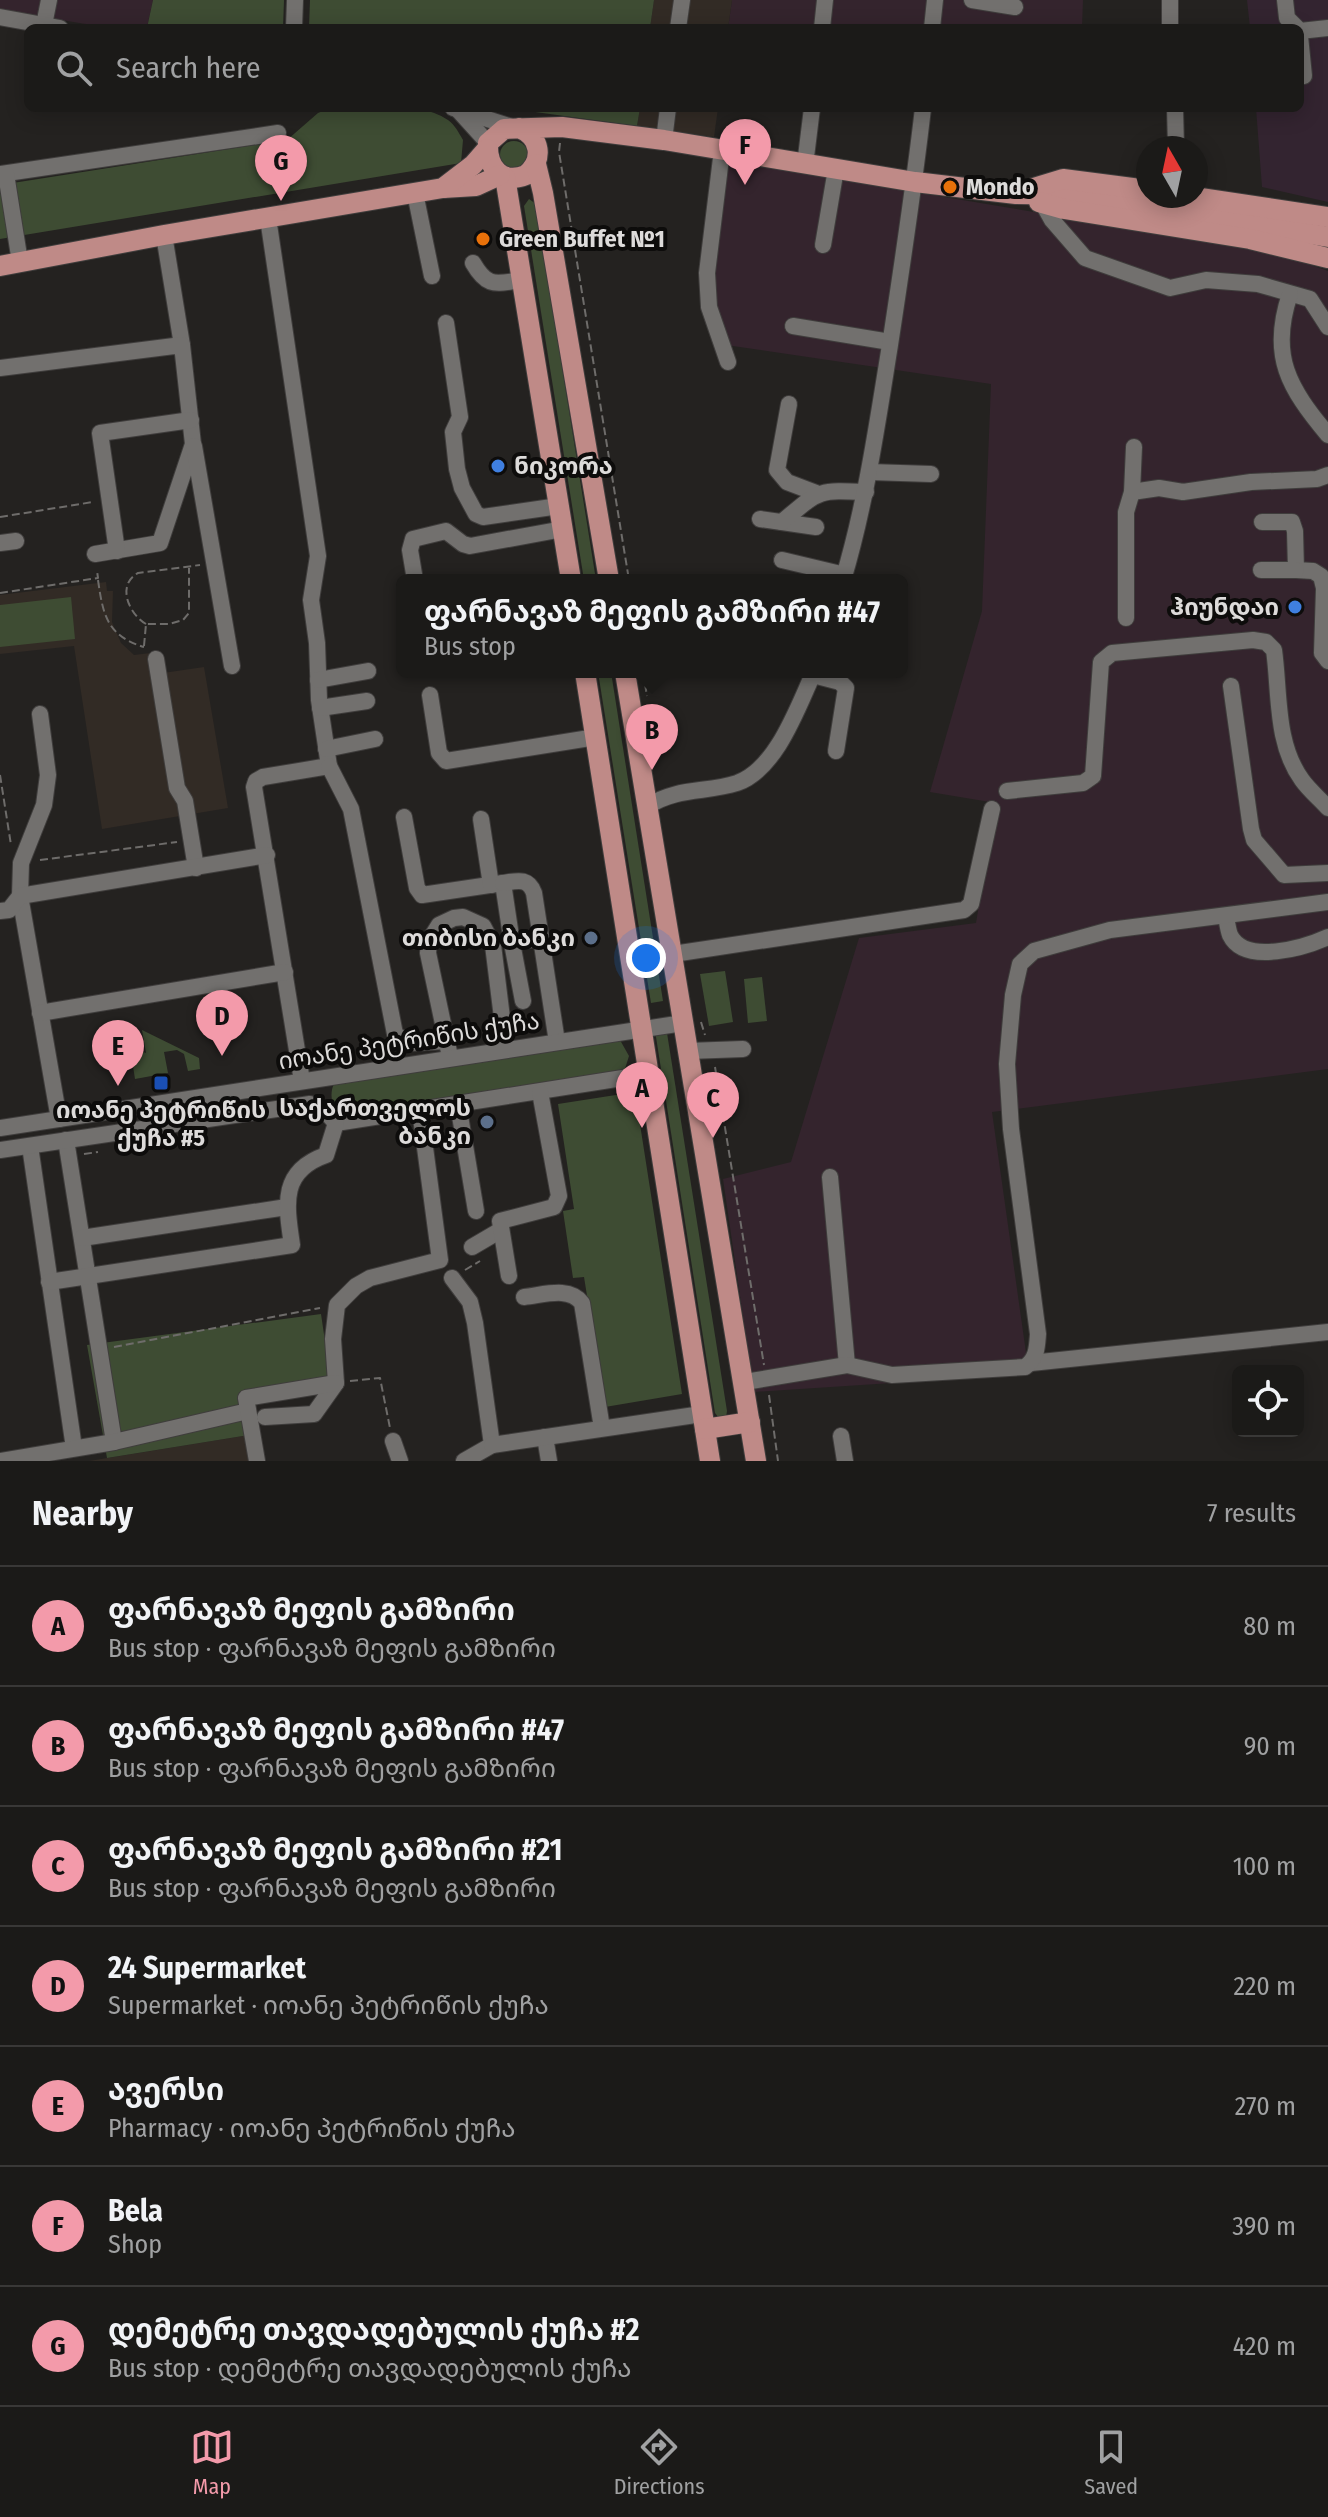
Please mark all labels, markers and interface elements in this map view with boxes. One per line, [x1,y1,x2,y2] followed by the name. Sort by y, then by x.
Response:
[24,24,1304,112] search box
[52,46,96,90] icon: search
[116,50,261,86] text: Search here
[719,119,771,185] pin: F
[255,135,307,201] pin: G
[1136,136,1208,208] north arrow
[966,173,1035,201] place label: Mondo
[941,178,959,196] marker: Mondo
[499,225,665,253] place label: Green Buffet №1
[474,230,492,248] marker: Green Buffet №1
[514,452,613,480] place label: ნიკორა
[489,457,507,475] marker: ნიკორა
[396,574,908,678] popup
[1170,593,1279,622] place label: ჰიუნდაი
[424,594,880,630] text: ფარნავაზ მეფის გამზირი #47
[1286,598,1304,616] marker: ჰიუნდაი
[424,631,516,662] text: Bus stop
[626,704,678,770] pin: B
[402,924,575,952] place label: თიბისი ბანკი
[582,929,600,947] marker: თიბისი ბანკი
[626,938,666,978] your location
[196,990,248,1056] pin: D
[277,1007,541,1075] street label: იოანე პეტრიწის ქუჩა
[92,1020,144,1086] pin: E
[616,1062,668,1128] pin: A
[687,1072,739,1138] pin: C
[152,1074,170,1092] marker: იოანე პეტრიწის ქუჩა #5
[279,1094,471,1150] place label: საქართველოს ბანკი
[56,1096,266,1152] place label: იოანე პეტრიწის ქუჩა #5
[478,1113,496,1131] marker: საქართველოს ბანკი
[1232,1365,1304,1437] map controls
[1232,1365,1304,1437] button: locate
[32,1493,133,1534] text: Nearby
[1207,1498,1296,1529] text: 7 results
[108,1592,515,1628] text: ფარნავაზ მეფის გამზირი
[51,1611,65,1642] text: A
[1243,1611,1296,1642] text: 80 m
[108,1633,556,1664] text: Bus stop · ფარნავაზ მეფის გამზირი
[108,1712,564,1748] text: ფარნავაზ მეფის გამზირი #47
[51,1731,65,1762] text: B
[1244,1731,1296,1762] text: 90 m
[108,1753,556,1784] text: Bus stop · ფარნავაზ მეფის გამზირი
[108,1832,562,1868] text: ფარნავაზ მეფის გამზირი #21
[51,1851,65,1882] text: C
[1233,1851,1296,1882] text: 100 m
[108,1873,556,1904] text: Bus stop · ფარნავაზ მეფის გამზირი
[108,1950,306,1986] text: 24 Supermarket
[50,1971,66,2002] text: D
[1233,1971,1296,2002] text: 220 m
[108,1990,549,2021] text: Supermarket · იოანე პეტრიწის ქუჩა
[108,2072,224,2108] text: ავერსი
[52,2091,64,2122] text: E
[1235,2091,1296,2122] text: 270 m
[108,2113,515,2144] text: Pharmacy · იოანე პეტრიწის ქუჩა
[108,2193,163,2229] text: Bela
[52,2211,64,2242] text: F
[1232,2211,1296,2242] text: 390 m
[108,2229,162,2260] text: Shop
[108,2312,639,2348] text: დემეტრე თავდადებულის ქუჩა #2
[50,2331,66,2362] text: G
[1233,2331,1296,2362] text: 420 m
[108,2353,632,2384] text: Bus stop · დემეტრე თავდადებულის ქუჩა
[190,2425,234,2500] tab: Map
[614,2425,705,2500] tab: Directions
[1084,2425,1138,2500] tab: Saved

